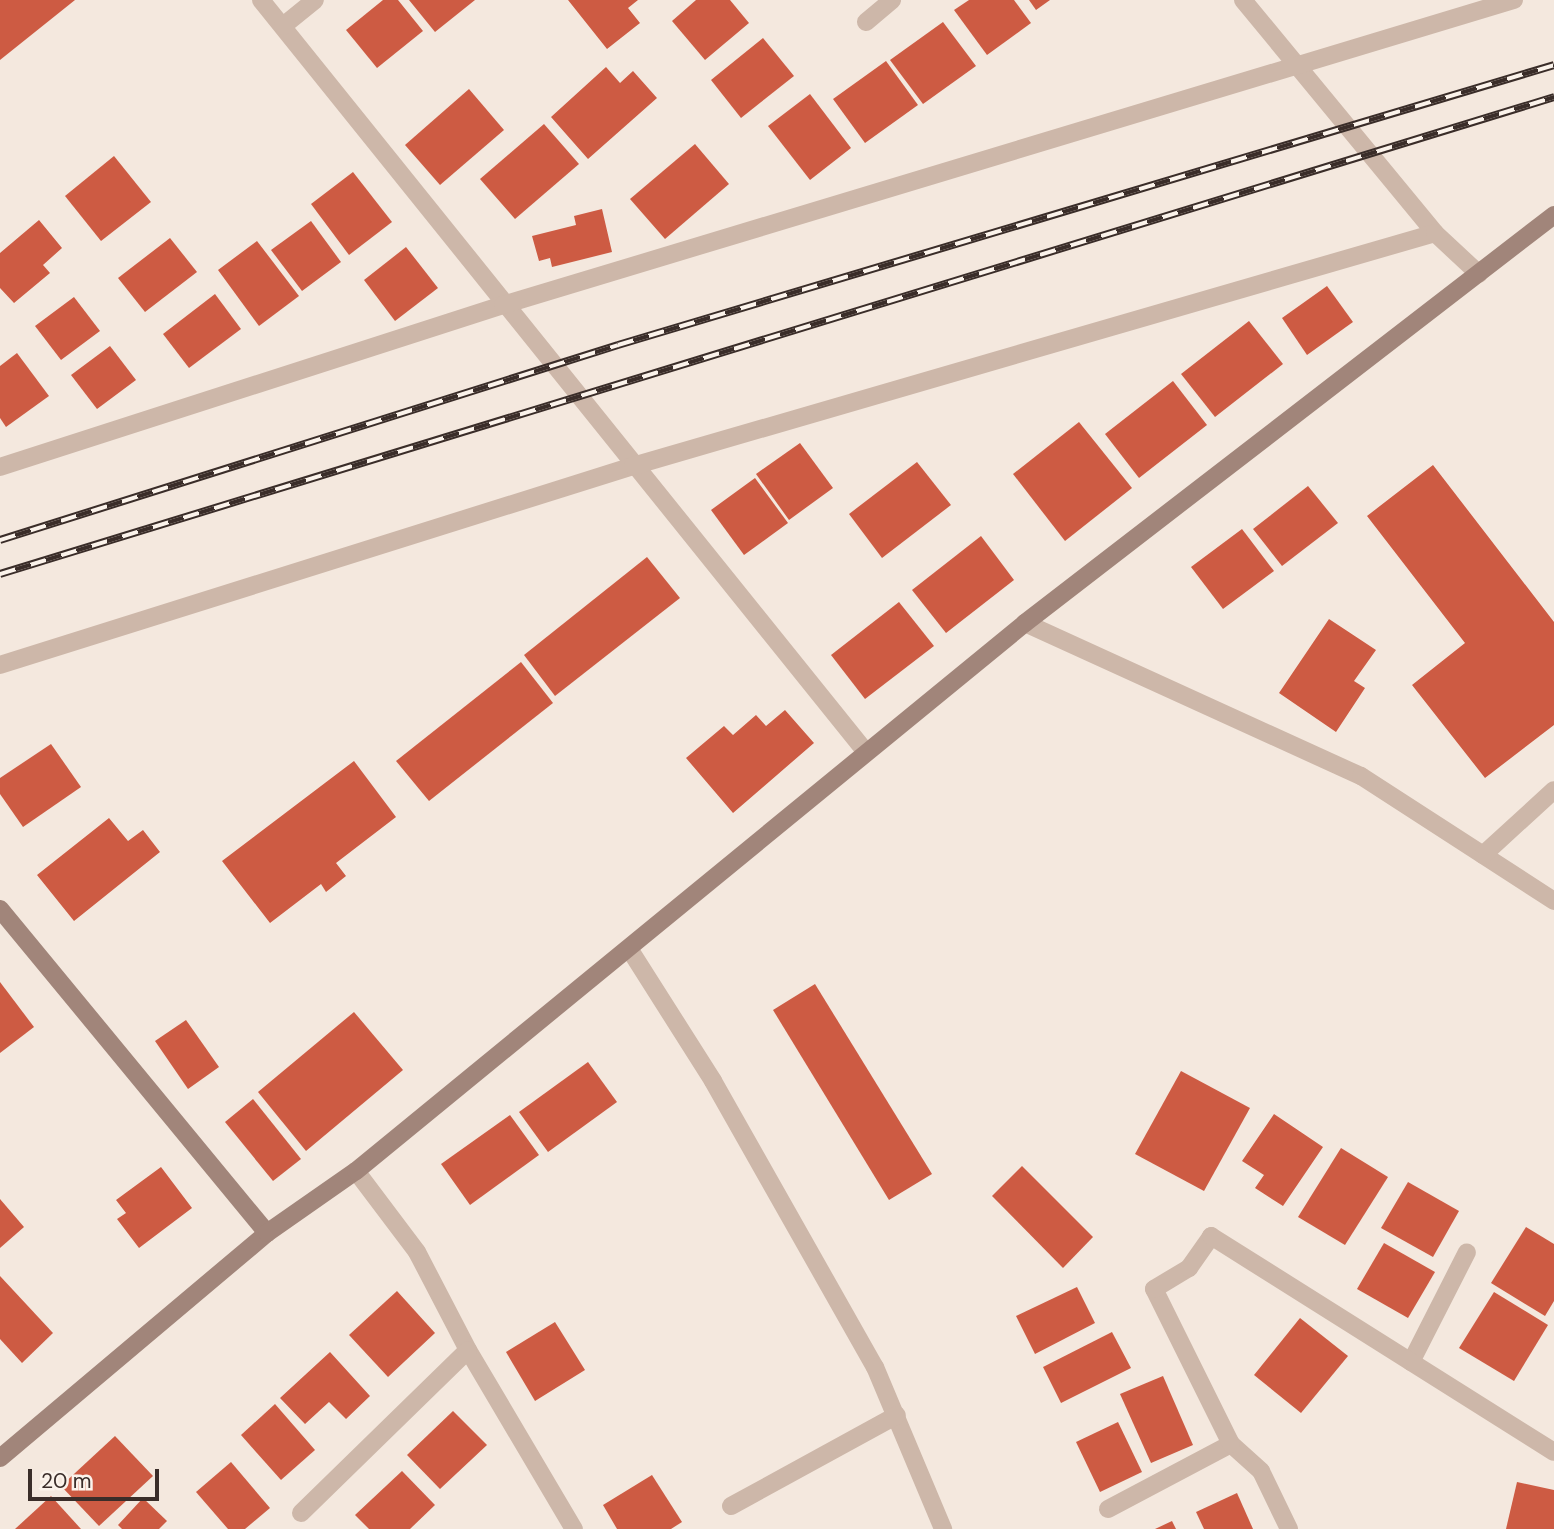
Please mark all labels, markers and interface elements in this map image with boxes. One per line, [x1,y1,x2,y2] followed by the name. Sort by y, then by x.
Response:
[32,1456,163,1500] scale bar
[41,1467,92,1495] text: 20 m

